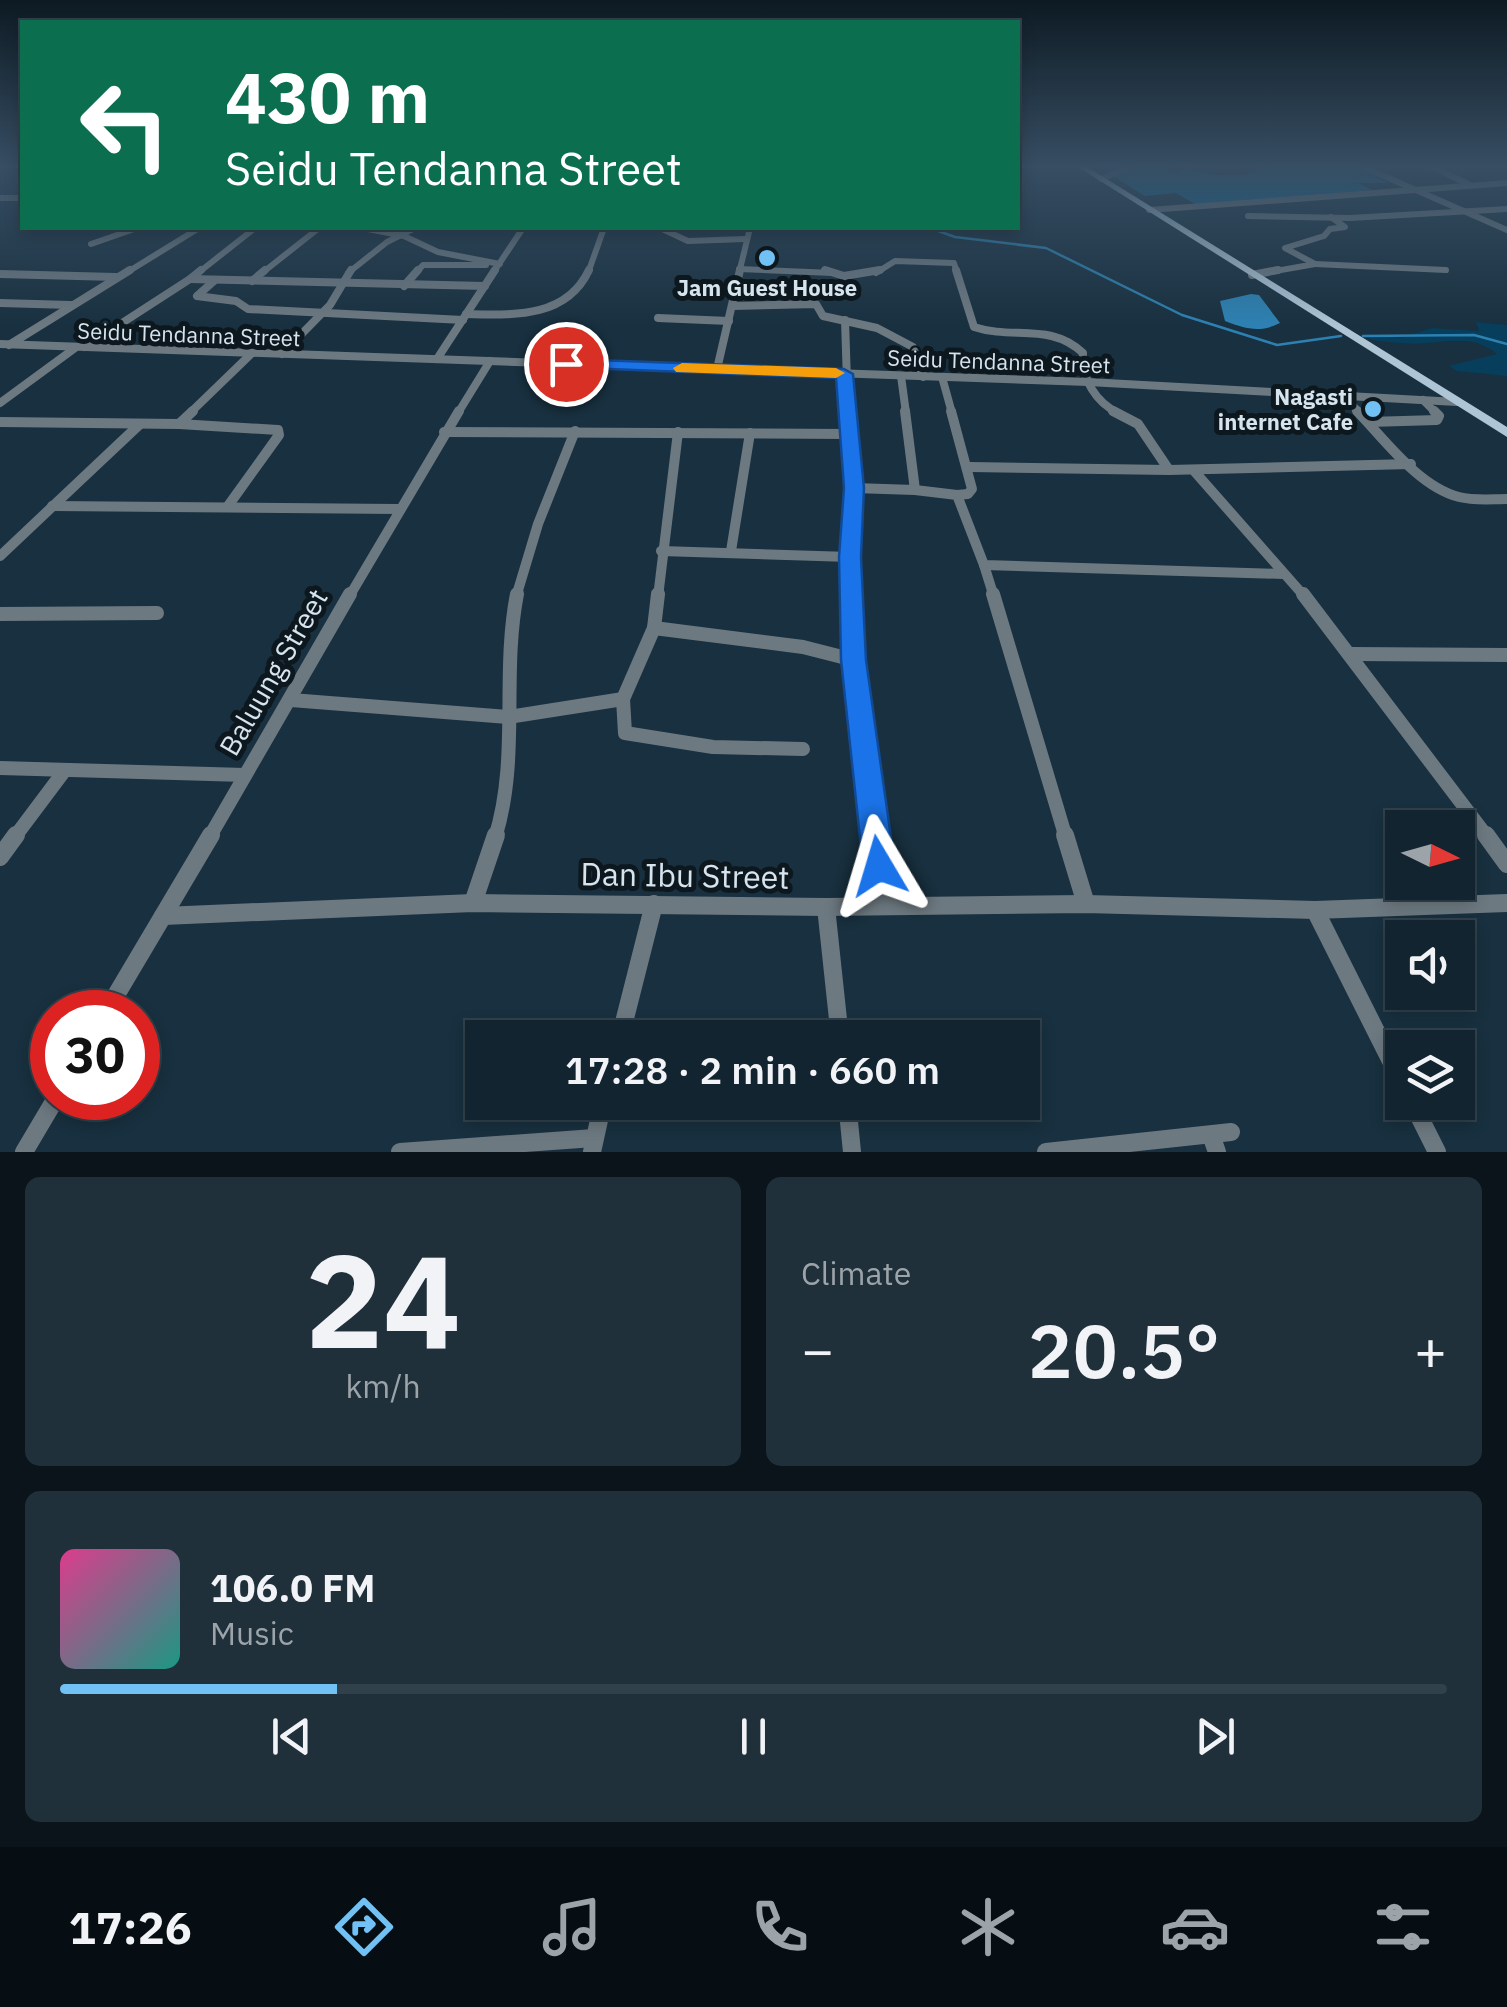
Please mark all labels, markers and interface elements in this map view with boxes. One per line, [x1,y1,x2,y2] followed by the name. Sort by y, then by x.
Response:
[225,51,430,142] text: 430 m
[60,60,190,190] icon: left
[225,139,682,197] text: Seidu Tendanna Street
[756,247,778,269] marker: Jam Guest House
[677,273,857,302] place label: Jam Guest House
[77,316,301,352] street label: Seidu Tendanna Street
[524,322,609,407] pin
[539,337,594,392] icon: arrive
[887,343,1111,379] street label: Seidu Tendanna Street
[1218,382,1353,436] place label: Nagasti internet Cafe
[1362,398,1384,420] marker: Nagasti internet Cafe
[210,582,336,762] street label: Baluung Street
[1385,810,1475,900] north arrow
[1385,810,1475,1120] map controls
[827,814,931,918] position arrow
[580,852,790,898] street label: Dan Ibu Street
[1385,920,1475,1010] button: sound
[30,990,160,1120] speed limit sign: 30
[1385,1030,1475,1120] button: layers
[565,1045,940,1094] text: 17:28 · 2 min · 660 m
[305,1215,461,1384] text: 24
[801,1252,911,1294] text: Climate
[1028,1301,1220,1399] text: 20.5°
[801,1314,834,1385] text: −
[1414,1314,1447,1385] text: +
[345,1365,421,1407] text: km/h
[210,1563,375,1612] text: 106.0 FM
[210,1612,294,1654] text: Music
[264,1709,319,1764] icon: previous
[726,1709,781,1764] icon: pause
[1188,1709,1243,1764] icon: next
[329,1892,399,1962] icon: directions
[537,1892,607,1962] icon: music
[745,1892,815,1962] icon: phone
[953,1892,1023,1962] icon: climate
[1160,1892,1230,1962] icon: car
[1368,1892,1438,1962] icon: filters
[69,1898,192,1956] text: 17:26

